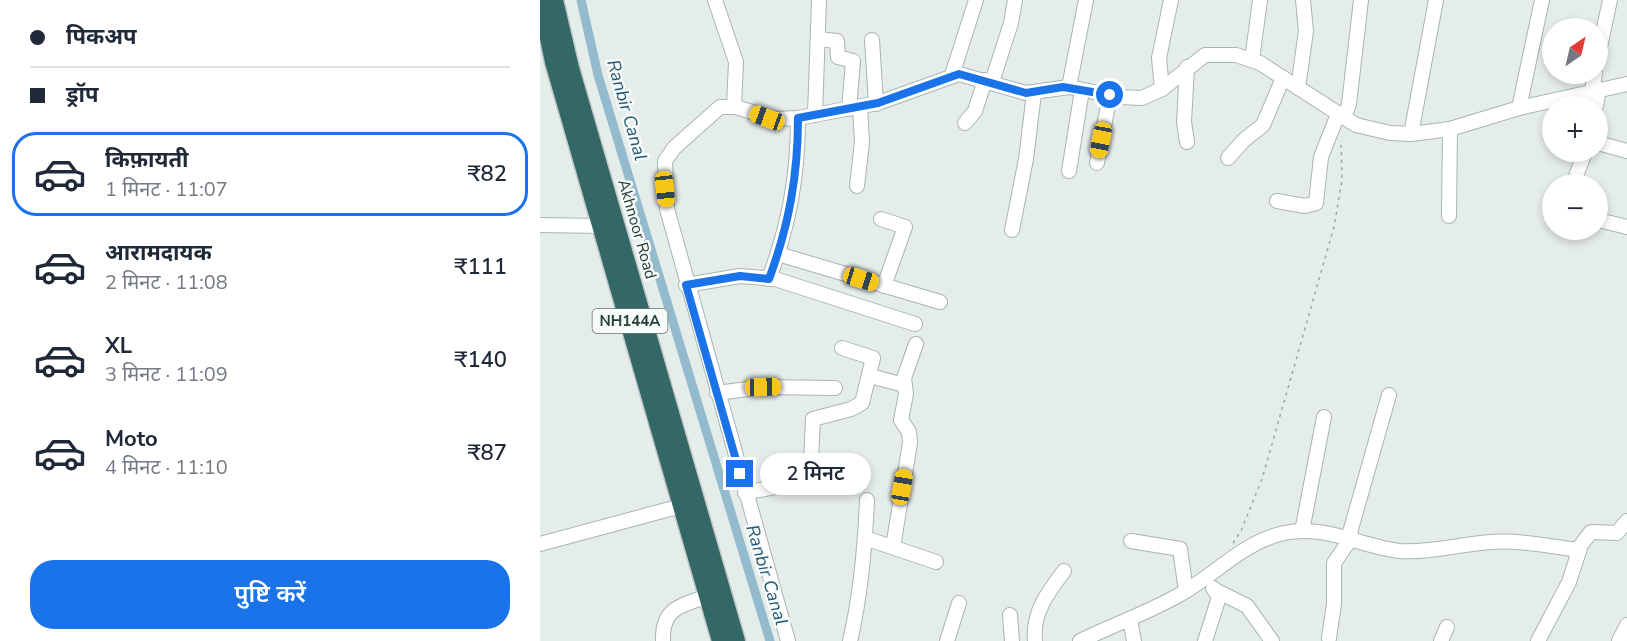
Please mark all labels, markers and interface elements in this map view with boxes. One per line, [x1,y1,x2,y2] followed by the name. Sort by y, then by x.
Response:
[1542,18,1608,84] north arrow
[1542,18,1608,240] map controls
[66,22,137,52] text: पिकअप
[601,57,653,163] water label: Ranbir Canal
[66,80,99,110] text: ड्रॉप
[1096,81,1123,108] route start
[1542,96,1608,162] button: +
[747,103,787,133] car
[1089,121,1113,159] car
[105,145,189,175] text: किफ़ायती
[33,147,87,201] icon: car
[467,159,507,189] text: ₹82
[654,170,676,208] car
[1542,174,1608,240] button: −
[105,176,228,203] text: 1 मिनट · 11:07
[612,177,662,282] street label: Akhnoor Road
[105,238,212,268] text: आरामदायक
[33,240,87,294] icon: car
[454,252,507,282] text: ₹111
[841,265,881,293] car
[105,269,228,296] text: 2 मिनट · 11:08
[592,309,668,333] road number: NH144A
[105,331,132,361] text: XL
[33,333,87,387] icon: car
[454,345,507,375] text: ₹140
[105,361,228,388] text: 3 मिनट · 11:09
[745,378,781,396] car
[105,424,158,454] text: Moto
[33,426,87,480] icon: car
[467,438,507,468] text: ₹87
[761,453,872,495] callout: 2 मिनट
[105,454,228,481] text: 4 मिनट · 11:10
[726,460,753,487] route end
[787,460,844,487] text: 2 मिनट
[890,468,914,506] car
[740,522,794,628] water label: Ranbir Canal
[30,560,510,629] button: पुष्टि करें

